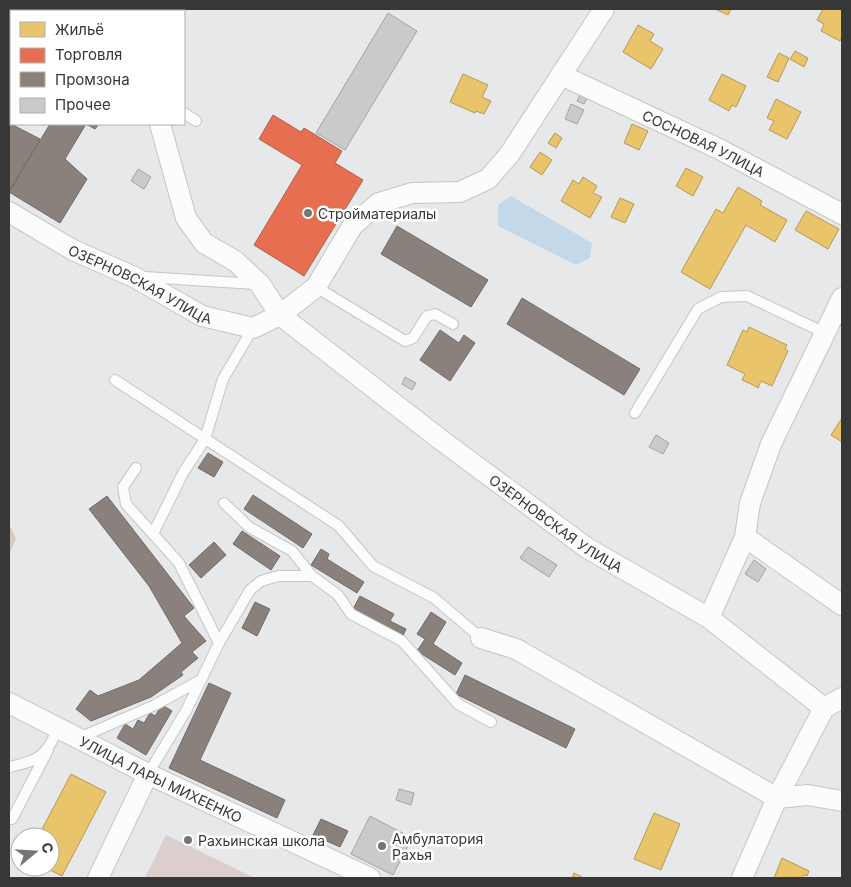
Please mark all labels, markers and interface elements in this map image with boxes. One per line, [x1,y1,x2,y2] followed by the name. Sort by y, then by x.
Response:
[10,10,185,125] legend
[55,20,104,39] text: Жильё
[55,45,122,64] text: Торговля
[55,70,130,89] text: Промзона
[55,95,111,114] text: Прочее
[640,106,768,180] street label: СОСНОВАЯ УЛИЦА
[318,205,436,222] place label: Стройматериалы
[302,207,314,219] marker: Стройматериалы
[66,241,214,327] street label: ОЗЕРНОВСКАЯ УЛИЦА
[486,470,626,575] street label: ОЗЕРНОВСКАЯ УЛИЦА
[77,732,245,825] street label: УЛИЦА ЛАРЫ МИХЕЕНКО
[10,827,60,877] north arrow
[392,830,483,863] place label: Амбулатория Рахья
[198,832,325,849] place label: Рахьинская школа
[182,834,194,846] marker: Рахьинская школа
[38,840,58,855] text: С
[376,840,388,852] marker: Амбулатория Рахья

